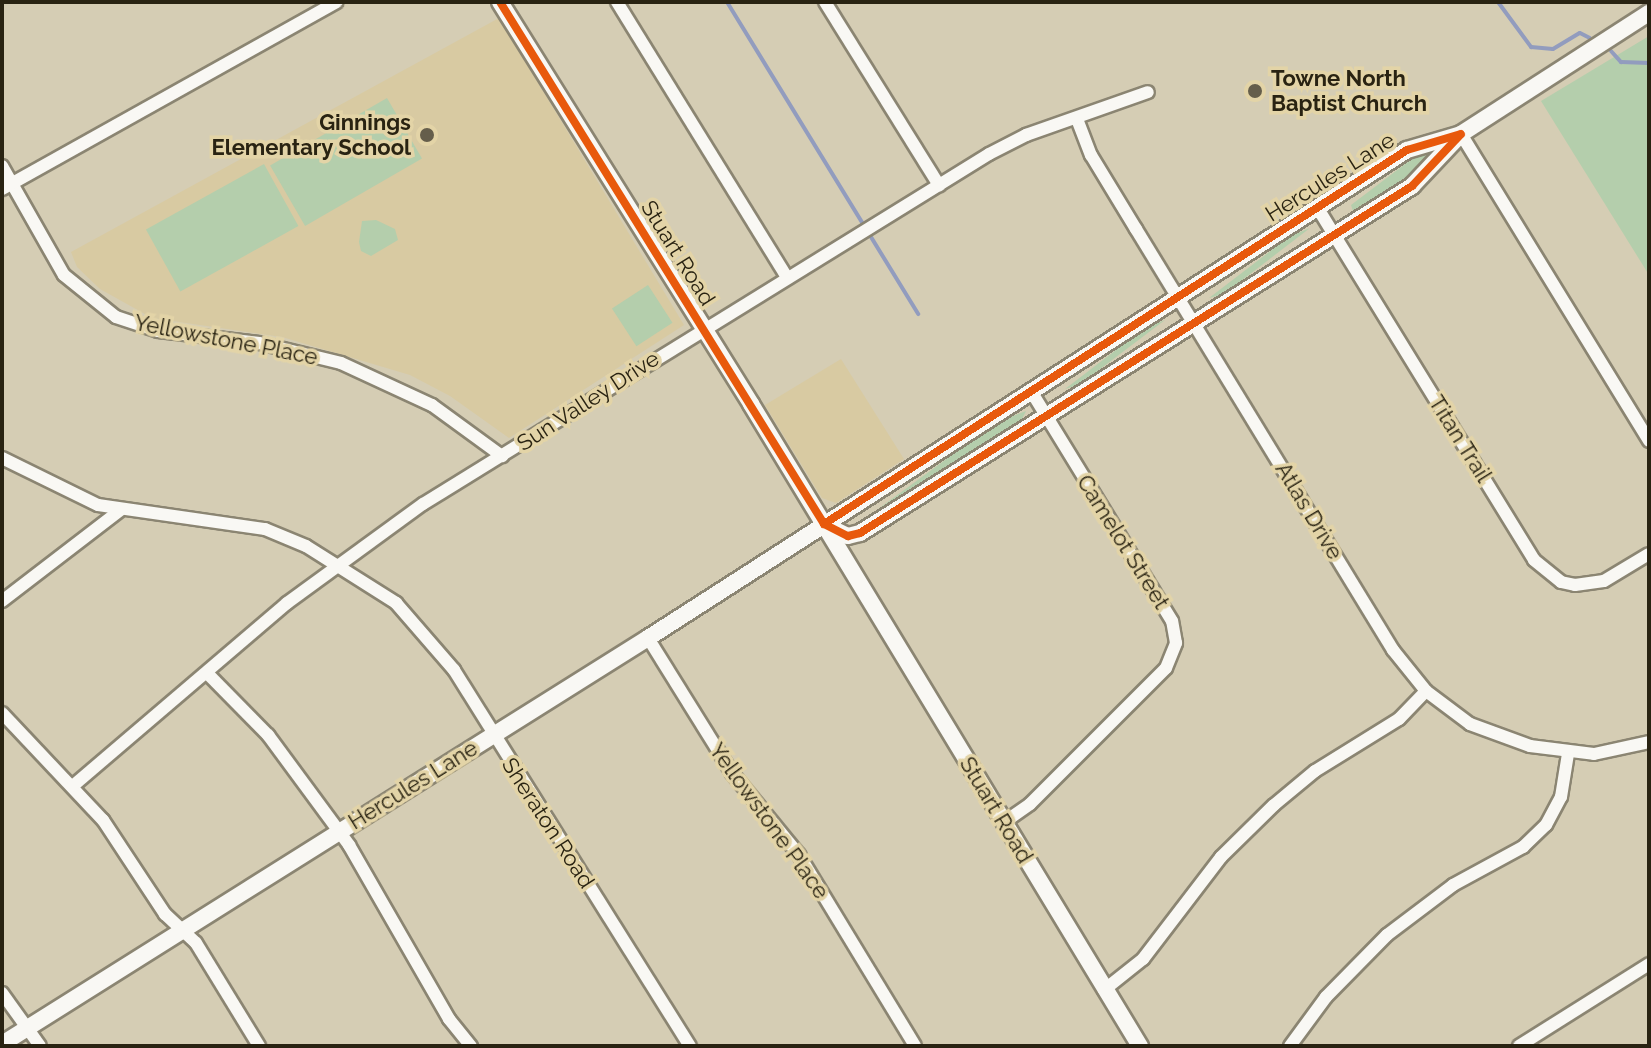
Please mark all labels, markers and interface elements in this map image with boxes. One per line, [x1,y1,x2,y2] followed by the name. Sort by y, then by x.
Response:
[1271,65,1427,116] place label: Towne North Baptist Church
[1246,82,1264,100] marker: Towne North Baptist Church
[211,109,411,160] place label: Ginnings Elementary School
[418,126,436,144] marker: Ginnings Elementary School
[1261,127,1399,227] street label: Hercules Lane
[635,196,721,310] street label: Stuart Road
[132,309,320,371] street label: Yellowstone Place
[512,345,664,457] street label: Sun Valley Drive
[1423,390,1497,488] street label: Titan Trail
[1270,458,1348,564] street label: Atlas Drive
[1071,470,1175,614] street label: Camelot Street
[344,735,482,835] street label: Hercules Lane
[704,738,834,904] street label: Yellowstone Place
[954,752,1038,868] street label: Stuart Road
[496,753,600,893] street label: Sheraton Road

